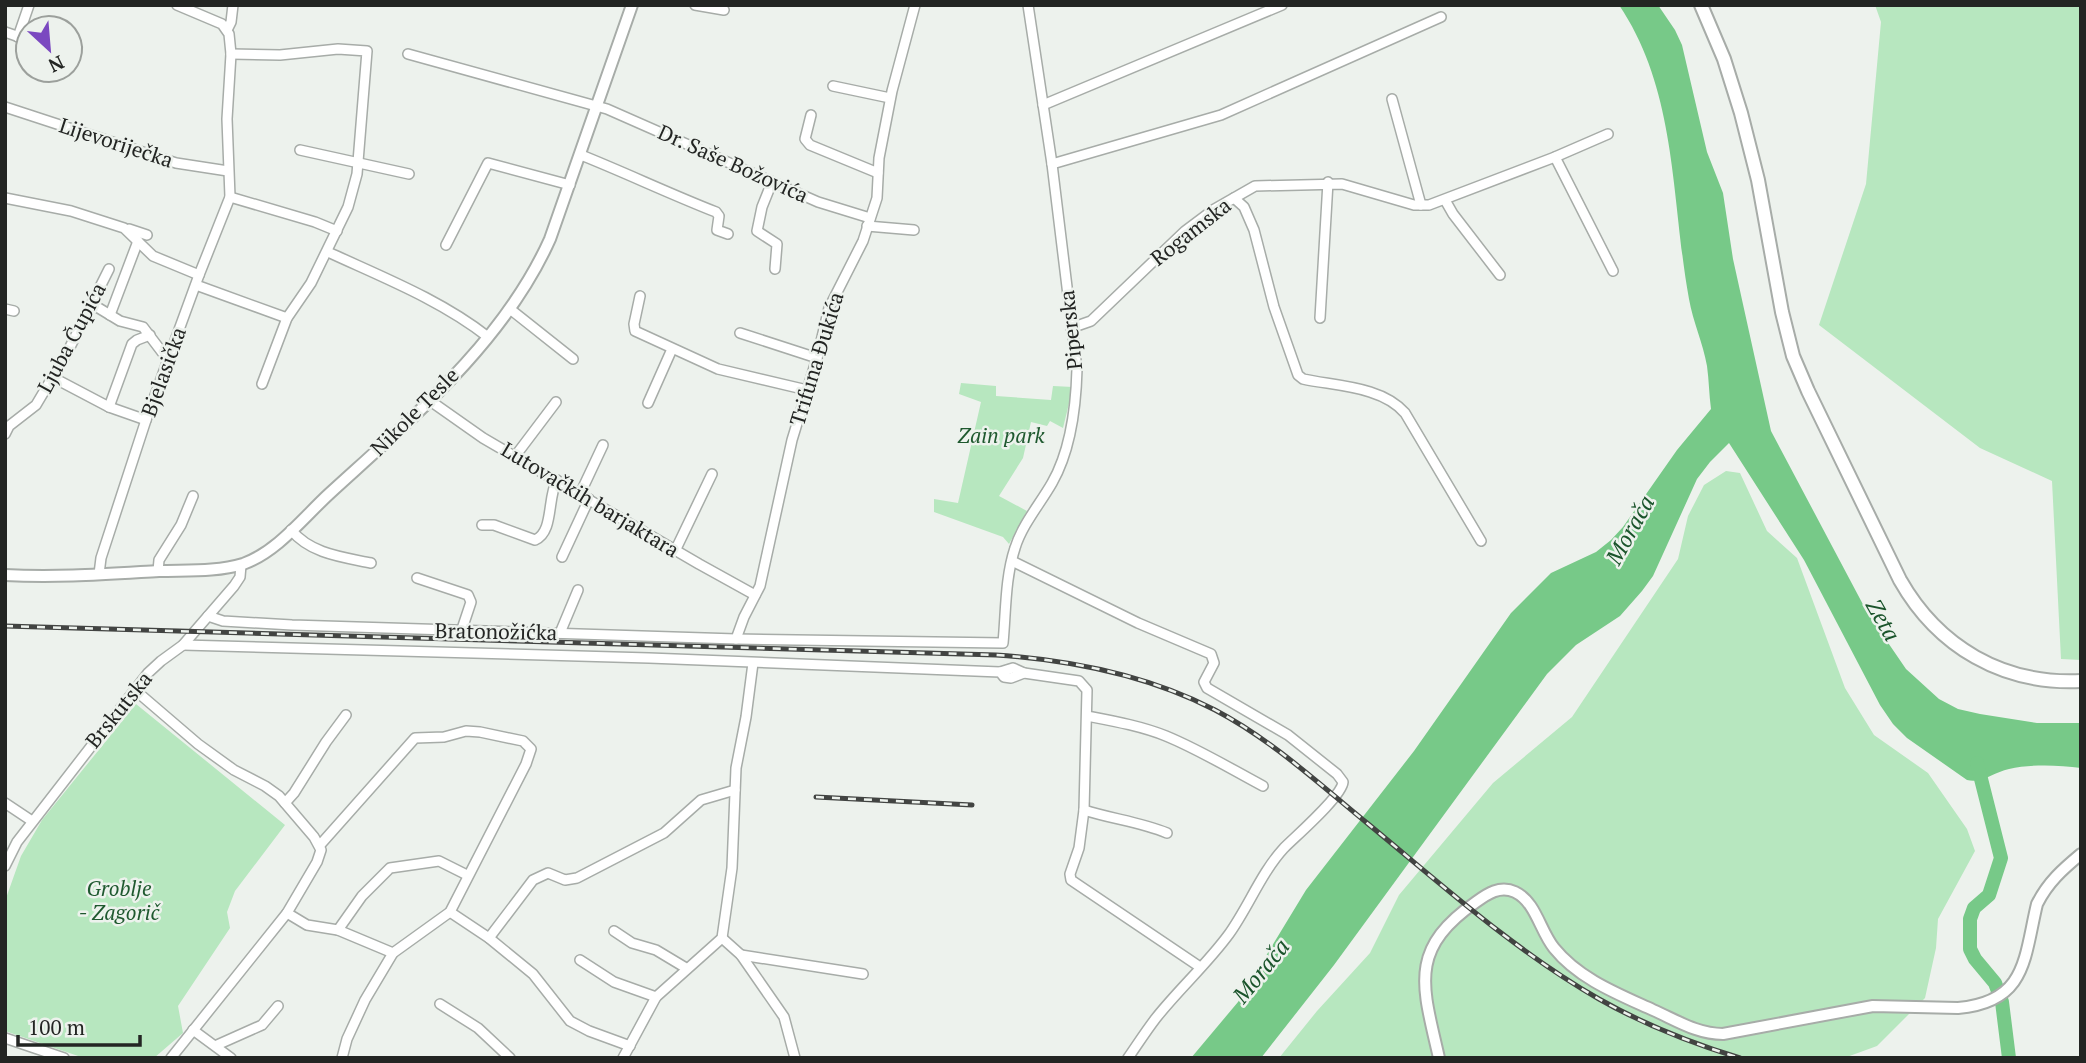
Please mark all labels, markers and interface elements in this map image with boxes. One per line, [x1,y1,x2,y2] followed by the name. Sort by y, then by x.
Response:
[14,14,84,84] north arrow
[44,50,69,79] text: N
[56,110,177,174] street label: Lijevoriječka
[654,117,813,209] street label: Dr. Saše Božovića
[1144,191,1237,271] street label: Rogamska
[30,277,112,398] street label: Ljuba Čupića
[782,288,850,429] street label: Trifuna Đukića
[1052,289,1088,371] street label: Piperska
[134,323,192,420] street label: Bjelasička
[364,361,465,462] street label: Nikole Tesle
[957,421,1045,449] park label: Zain park
[496,435,685,564] street label: Lutovačkih barjaktara
[1597,490,1661,571] water label: Morača
[1859,593,1908,647] water label: Zeta
[434,616,558,646] street label: Bratonožićka
[79,665,158,754] street label: Brskutska
[79,874,161,926] park label: Groblje - Zagorič
[1224,932,1296,1010] water label: Morača
[18,1004,140,1048] scale bar
[28,1013,85,1041] text: 100 m

